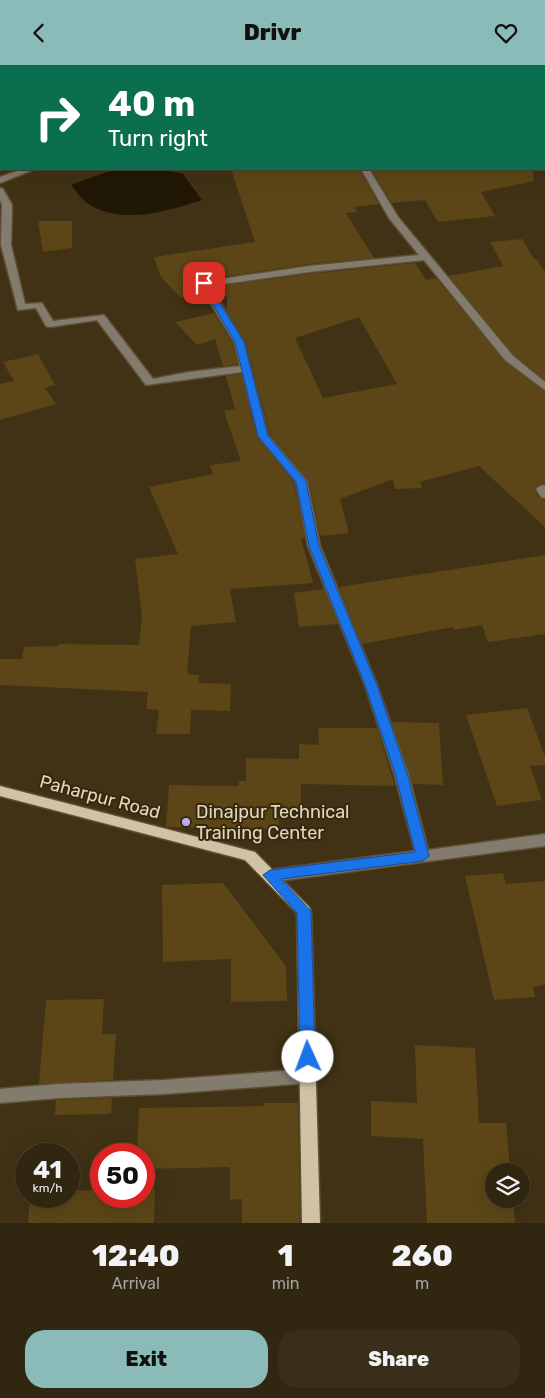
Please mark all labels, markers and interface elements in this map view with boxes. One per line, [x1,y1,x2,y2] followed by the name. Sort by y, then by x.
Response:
[25,19,53,47] icon: back
[244,19,301,46] text: Drivr
[492,19,520,47] icon: heart
[108,83,195,125] text: 40 m
[25,85,90,150] icon: right
[108,125,208,152] text: Turn right
[183,262,225,304] pin
[190,269,218,297] icon: arrive
[37,770,163,824] street label: Paharpur Road
[196,801,350,844] place label: Dinajpur Technical Training Center
[180,816,192,828] marker: Dinajpur Technical Training Center
[281,1030,333,1082] position arrow
[90,1143,155,1208] speed limit sign: 50
[33,1155,62,1184] text: 41
[485,1163,530,1208] map controls
[485,1163,530,1208] button: layers
[33,1181,62,1195] text: km/h
[92,1238,180,1274] text: 12:40
[278,1238,293,1274] text: 1
[392,1238,453,1274] text: 260
[112,1274,160,1293] text: Arrival
[272,1274,299,1293] text: min
[415,1274,429,1293] text: m
[25,1330,268,1388] button: Exit
[278,1330,520,1388] button: Share

